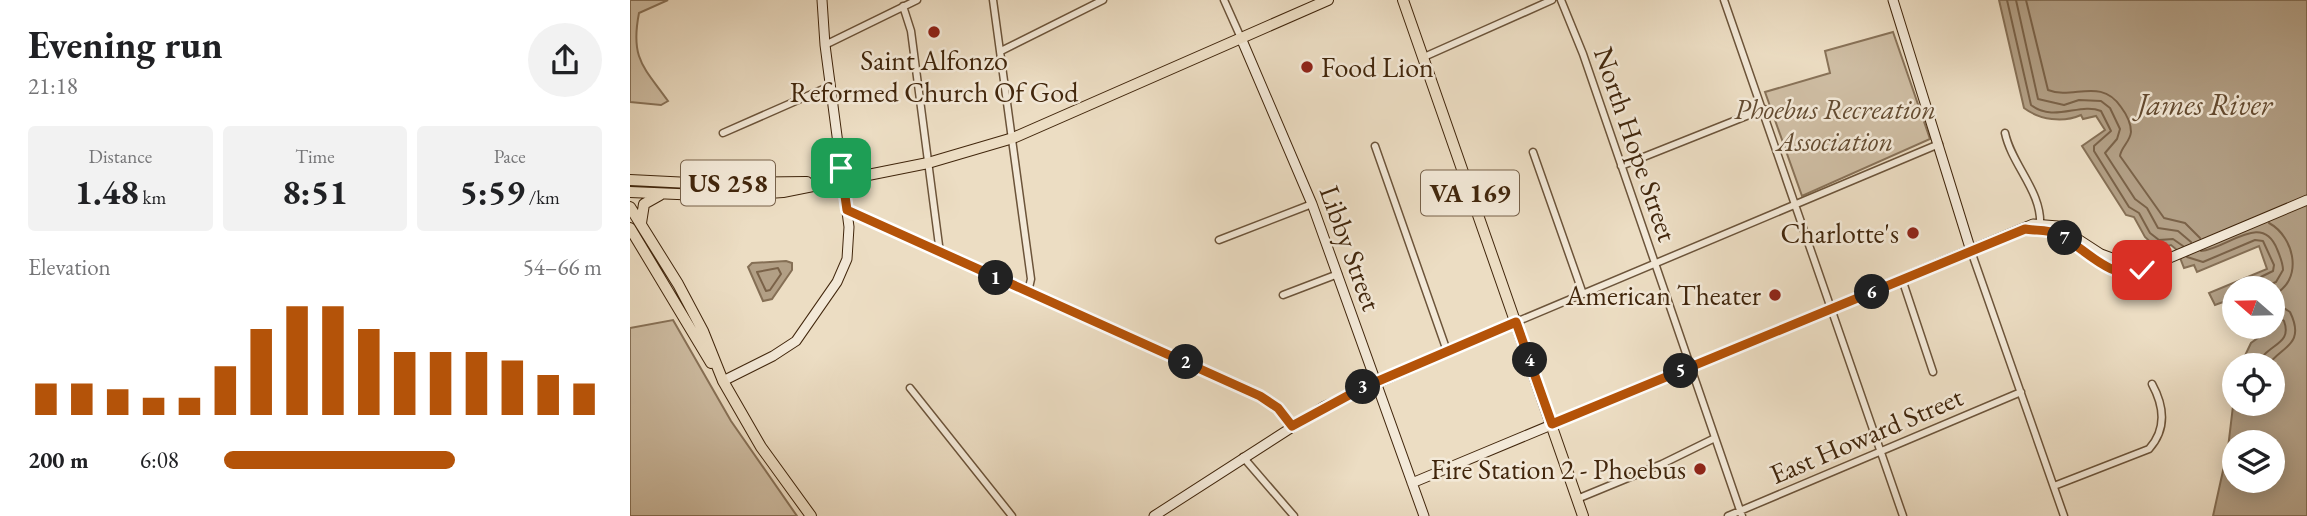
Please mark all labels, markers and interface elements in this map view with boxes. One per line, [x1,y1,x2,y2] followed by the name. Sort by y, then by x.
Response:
[28,20,223,69] text: Evening run
[528,23,602,97] button: share
[926,24,942,40] marker: Saint Alfonzo Reformed Church Of God
[790,42,1079,110] place label: Saint Alfonzo Reformed Church Of God
[1586,42,1686,246] street label: North Hope Street
[1321,49,1434,85] place label: Food Lion
[1299,59,1315,75] marker: Food Lion
[28,71,78,101] text: 21:18
[2132,85,2274,124] water label: James River
[1734,91,1936,159] park label: Phoebus Recreation Association
[811,138,871,198] pin
[89,144,152,169] text: Distance
[295,144,335,169] text: Time
[494,144,526,169] text: Pace
[822,149,860,187] icon: arrive
[681,160,775,206] road number: US 258
[74,169,139,214] text: 1.48
[282,169,348,214] text: 8:51
[459,169,525,214] text: 5:59
[1421,170,1519,216] road number: VA 169
[1312,180,1390,316] street label: Libby Street
[139,185,166,210] text: km
[525,185,560,210] text: /km
[1780,215,1899,251] place label: Charlotte's
[2048,220,2082,256] pin: 7
[1905,225,1921,241] marker: Charlotte's
[2059,225,2070,250] text: 7
[2112,240,2172,300] pin
[2123,251,2161,289] icon: check
[28,252,111,282] text: Elevation
[523,252,602,282] text: 54–66 m
[978,260,1014,296] pin: 1
[990,265,1001,290] text: 1
[1854,274,1890,310] pin: 6
[2222,276,2286,340] north arrow
[2222,276,2285,493] map controls
[1565,277,1762,313] place label: American Theater
[1866,279,1877,304] text: 6
[1767,287,1783,303] marker: American Theater
[1513,342,1548,378] pin: 4
[1168,344,1204,380] pin: 2
[1524,347,1535,372] text: 4
[1180,349,1191,374] text: 2
[2222,353,2285,416] button: locate
[1664,354,1698,388] pin: 5
[1675,358,1686,383] text: 5
[1346,370,1380,404] pin: 3
[1357,374,1368,399] text: 3
[1764,378,1968,492] street label: East Howard Street
[2222,430,2285,493] button: layers
[28,445,89,475] text: 200 m
[140,445,179,475] text: 6:08
[1431,451,1686,487] place label: Fire Station 2 - Phoebus
[1692,461,1708,477] marker: Fire Station 2 - Phoebus

